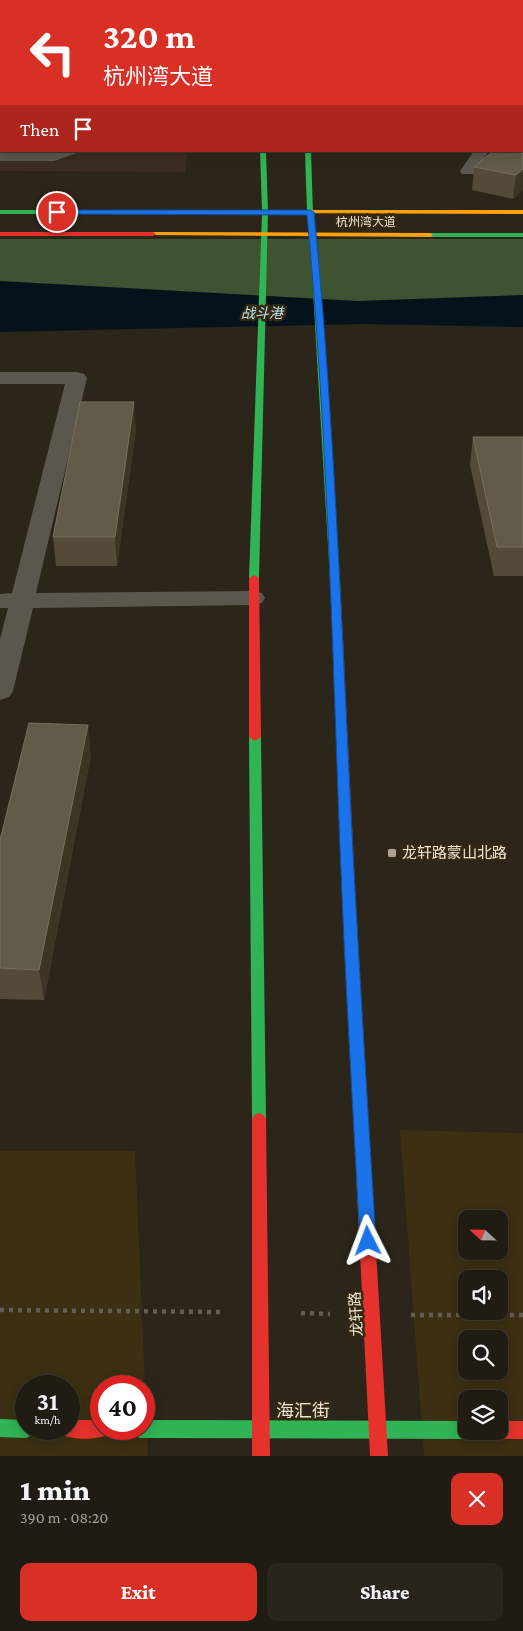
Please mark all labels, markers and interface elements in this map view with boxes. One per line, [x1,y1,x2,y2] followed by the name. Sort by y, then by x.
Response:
[103,17,195,56] text: 320 m
[20,20,85,85] icon: left
[103,64,213,89] text: 杭州湾大道
[69,115,97,143] icon: arrive
[20,119,59,140] text: Then
[36,191,78,233] pin
[43,198,71,226] icon: arrive
[336,215,396,229] street label: 杭州湾大道
[241,305,285,321] water label: 战斗港
[402,844,507,861] place label: 龙轩路蒙山北路
[386,847,398,859] marker: 龙轩路蒙山北路
[458,1210,508,1260] north arrow
[458,1210,508,1440] map controls
[341,1214,393,1266] position arrow
[458,1270,508,1320] button: sound
[346,1291,365,1337] street label: 龙轩路
[458,1330,508,1380] button: search
[90,1375,155,1440] speed limit sign: 40
[37,1388,58,1415] text: 31
[458,1390,508,1440] button: layers
[276,1401,330,1421] street label: 海汇街
[35,1413,60,1427] text: km/h
[20,1473,90,1506] text: 1 min
[451,1473,503,1525] button: close
[20,1509,108,1526] text: 390 m · 08:20
[20,1563,257,1621] button: Exit
[267,1563,503,1621] button: Share

